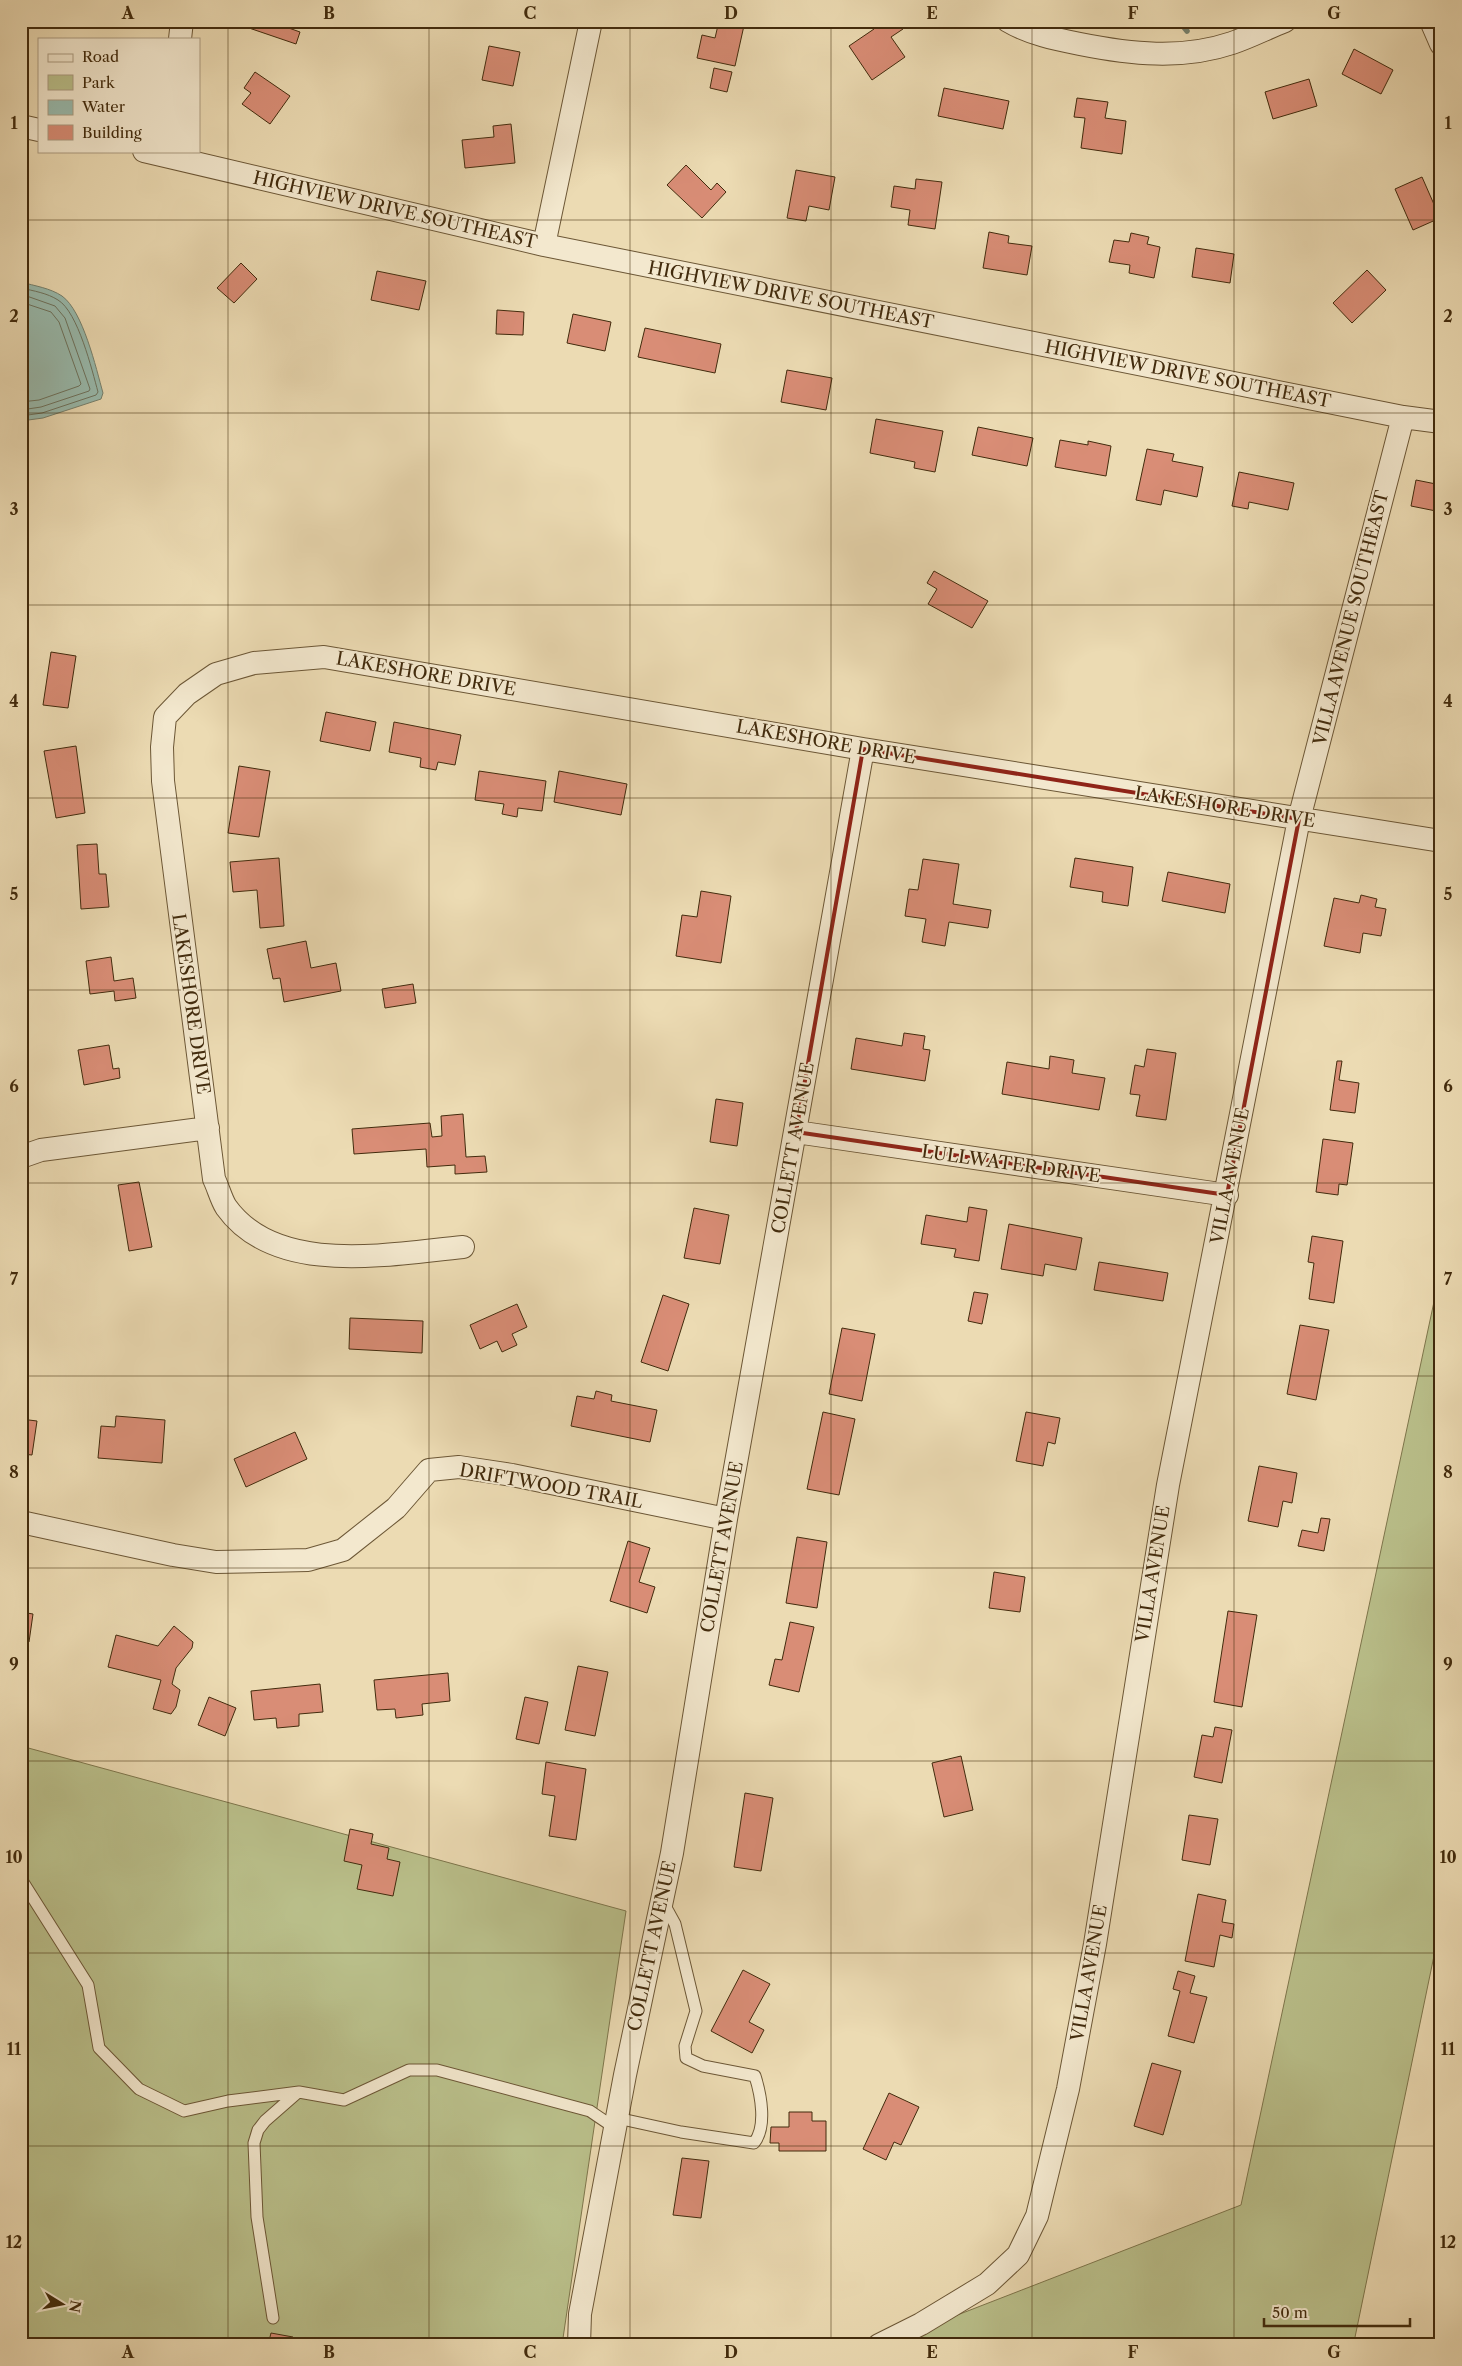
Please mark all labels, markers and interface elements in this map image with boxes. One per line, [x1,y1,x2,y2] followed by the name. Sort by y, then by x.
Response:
[121,3,135,23] text: A
[323,3,335,23] text: B
[524,3,536,23] text: C
[724,3,738,23] text: D
[926,3,938,23] text: E
[1128,3,1139,23] text: F
[1327,3,1341,23] text: G
[38,38,200,152] legend
[82,47,119,66] text: Road
[82,73,116,92] text: Park
[81,97,126,116] text: Water
[10,113,18,133] text: 1
[1444,113,1452,133] text: 1
[82,123,142,142] text: Building
[251,167,540,254] street label: HIGHVIEW DRIVE SOUTHEAST
[646,256,936,334] street label: HIGHVIEW DRIVE SOUTHEAST
[9,306,19,326] text: 2
[1443,306,1453,326] text: 2
[1043,335,1333,413] street label: HIGHVIEW DRIVE SOUTHEAST
[1308,488,1393,749] street label: VILLA AVENUE SOUTHEAST
[9,499,19,519] text: 3
[1443,499,1453,519] text: 3
[334,647,518,701] street label: LAKESHORE DRIVE
[9,691,19,711] text: 4
[1443,691,1453,711] text: 4
[734,715,918,769] street label: LAKESHORE DRIVE
[1133,782,1317,832] street label: LAKESHORE DRIVE
[10,884,19,904] text: 5
[1444,884,1453,904] text: 5
[167,912,215,1096] street label: LAKESHORE DRIVE
[767,1061,819,1235] street label: COLLETT AVENUE
[9,1076,19,1096] text: 6
[1443,1076,1453,1096] text: 6
[1206,1106,1254,1247] street label: VILLA AVENUE
[920,1141,1102,1187] street label: LULLWATER DRIVE
[10,1269,19,1289] text: 7
[1444,1269,1453,1289] text: 7
[458,1459,645,1513] street label: DRIFTWOOD TRAIL
[696,1460,748,1634] street label: COLLETT AVENUE
[9,1462,19,1482] text: 8
[1443,1462,1453,1482] text: 8
[1131,1504,1175,1645] street label: VILLA AVENUE
[9,1654,19,1674] text: 9
[1443,1654,1453,1674] text: 9
[5,1847,23,1867] text: 10
[1439,1847,1457,1867] text: 10
[623,1859,681,2033] street label: COLLETT AVENUE
[1066,1903,1112,2044] street label: VILLA AVENUE
[7,2039,22,2059] text: 11
[1441,2039,1456,2059] text: 11
[6,2232,22,2252] text: 12
[1440,2232,1456,2252] text: 12
[38,2278,88,2328] north arrow
[1264,2296,1411,2328] scale bar
[65,2299,85,2314] text: N
[1272,2303,1308,2322] text: 50 m
[121,2342,135,2362] text: A
[323,2342,335,2362] text: B
[524,2342,536,2362] text: C
[724,2342,738,2362] text: D
[926,2342,938,2362] text: E
[1128,2342,1139,2362] text: F
[1327,2342,1341,2362] text: G

